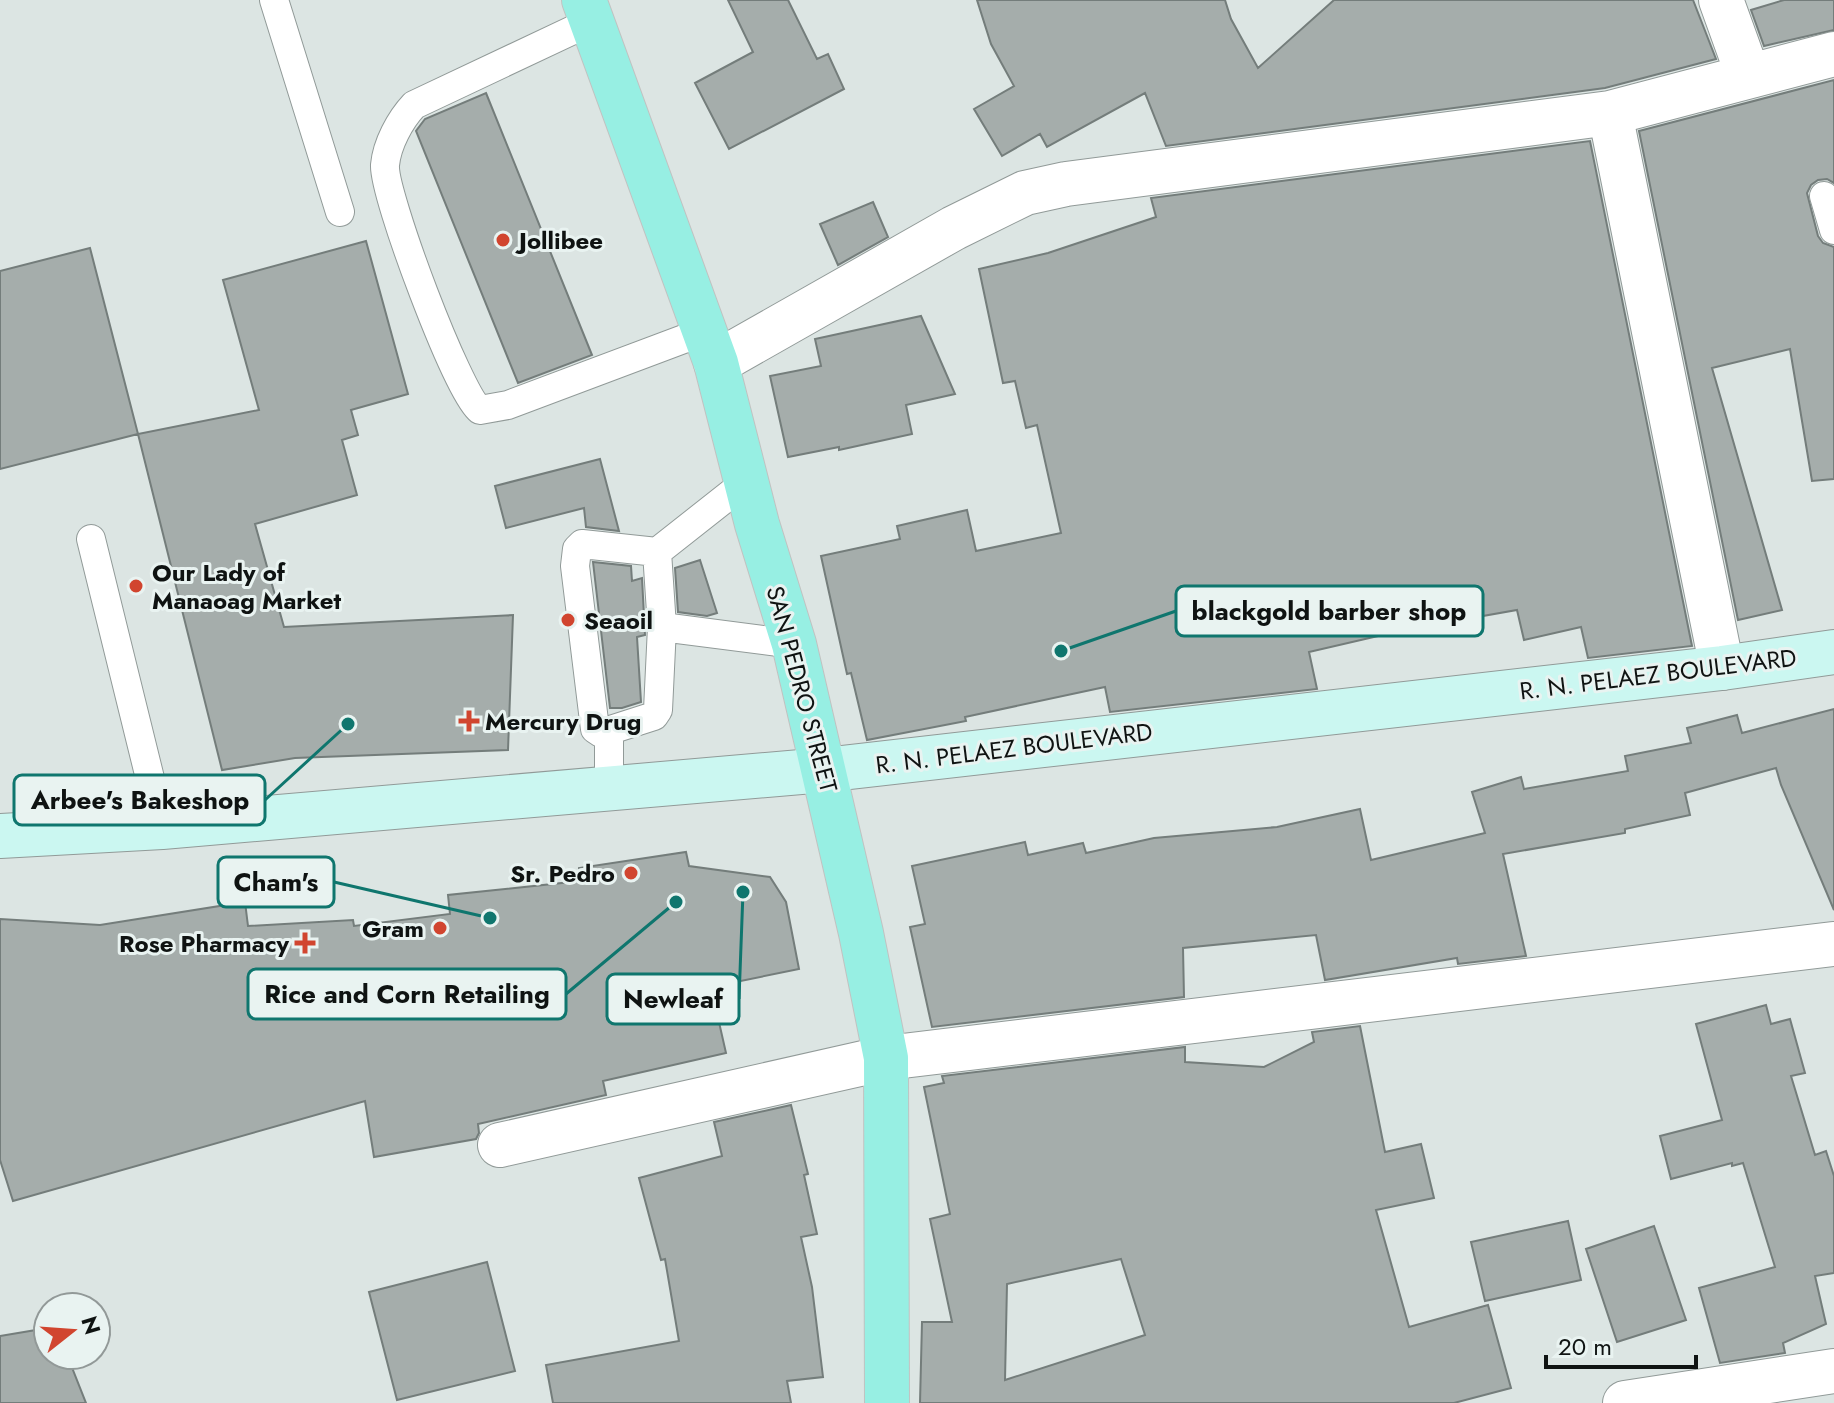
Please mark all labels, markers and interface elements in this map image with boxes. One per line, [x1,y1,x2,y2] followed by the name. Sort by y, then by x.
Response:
[515,223,603,258] place label: Jollibee
[494,231,512,249] marker: Jollibee
[152,555,341,618] place label: Our Lady of Manaoag Market
[127,577,145,595] marker: Our Lady of Manaoag Market
[758,582,846,796] street label: SAN PEDRO STREET
[1176,586,1483,636] callout: blackgold barber shop
[1192,592,1466,630] text: blackgold barber shop
[584,603,653,638] place label: Seaoil
[559,611,577,629] marker: Seaoil
[1518,640,1798,708] street label: R. N. PELAEZ BOULEVARD
[485,704,641,739] place label: Mercury Drug
[460,712,478,730] marker: Mercury Drug
[874,714,1154,782] street label: R. N. PELAEZ BOULEVARD
[14,775,265,825] callout: Arbee's Bakeshop
[30,781,249,819] text: Arbee's Bakeshop
[510,856,615,891] place label: Sr. Pedro
[218,857,334,907] callout: Cham's
[234,863,319,901] text: Cham's
[622,864,640,882] marker: Sr. Pedro
[362,911,424,946] place label: Gram
[431,919,449,937] marker: Gram
[119,926,289,961] place label: Rose Pharmacy
[296,934,314,952] marker: Rose Pharmacy
[248,969,566,1019] callout: Rice and Corn Retailing
[607,974,739,1024] callout: Newleaf
[264,975,550,1013] text: Rice and Corn Retailing
[623,980,724,1018] text: Newleaf
[32,1291,112,1371] north arrow
[73,1312,109,1338] text: N
[1546,1319,1696,1369] scale bar
[1558,1329,1612,1364] text: 20 m

